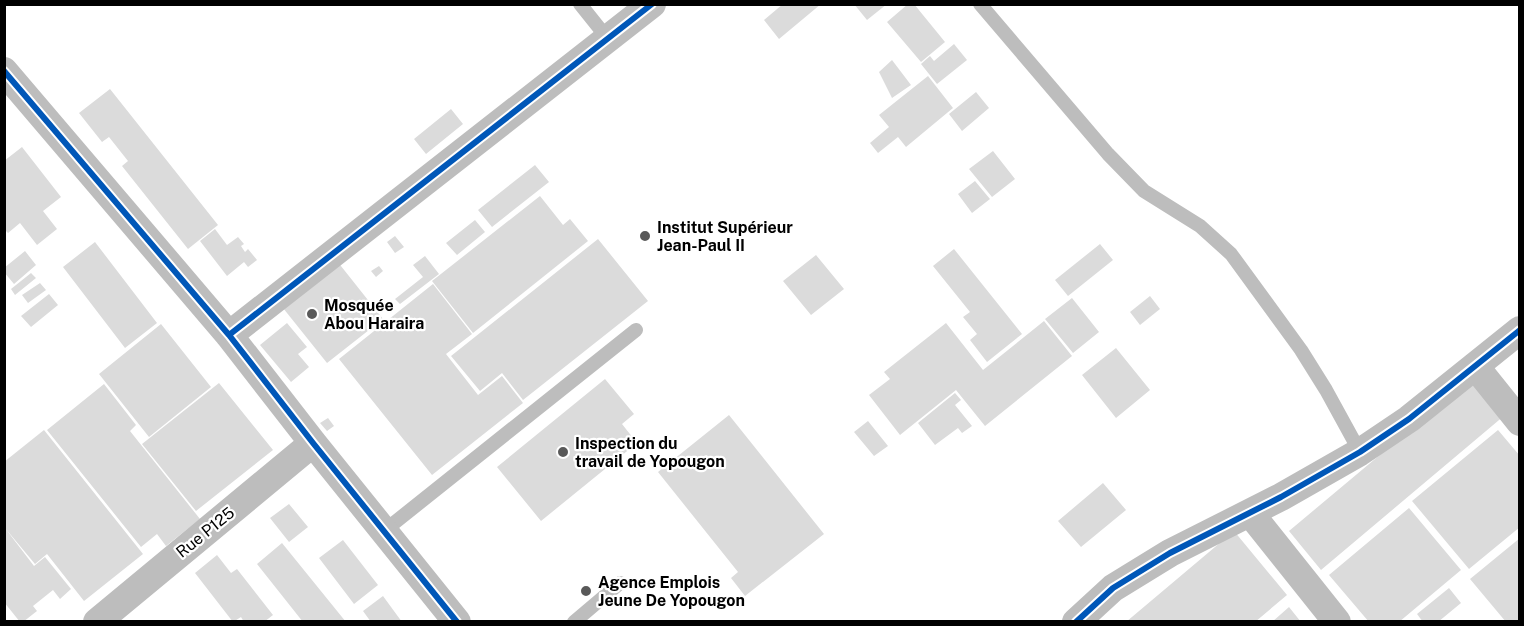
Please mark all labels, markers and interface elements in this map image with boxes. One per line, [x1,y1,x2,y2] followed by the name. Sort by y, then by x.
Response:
[657,218,793,255] place label: Institut Supérieur Jean-Paul II
[638,229,652,243] marker: Institut Supérieur Jean-Paul II
[324,296,424,333] place label: Mosquée Abou Haraira
[305,307,319,321] marker: Mosquée Abou Haraira
[575,434,725,471] place label: Inspection du travail de Yopougon
[556,445,570,459] marker: Inspection du travail de Yopougon
[172,503,238,562] street label: Rue P125
[598,573,745,610] place label: Agence Emplois Jeune De Yopougon
[579,584,593,598] marker: Agence Emplois Jeune De Yopougon

